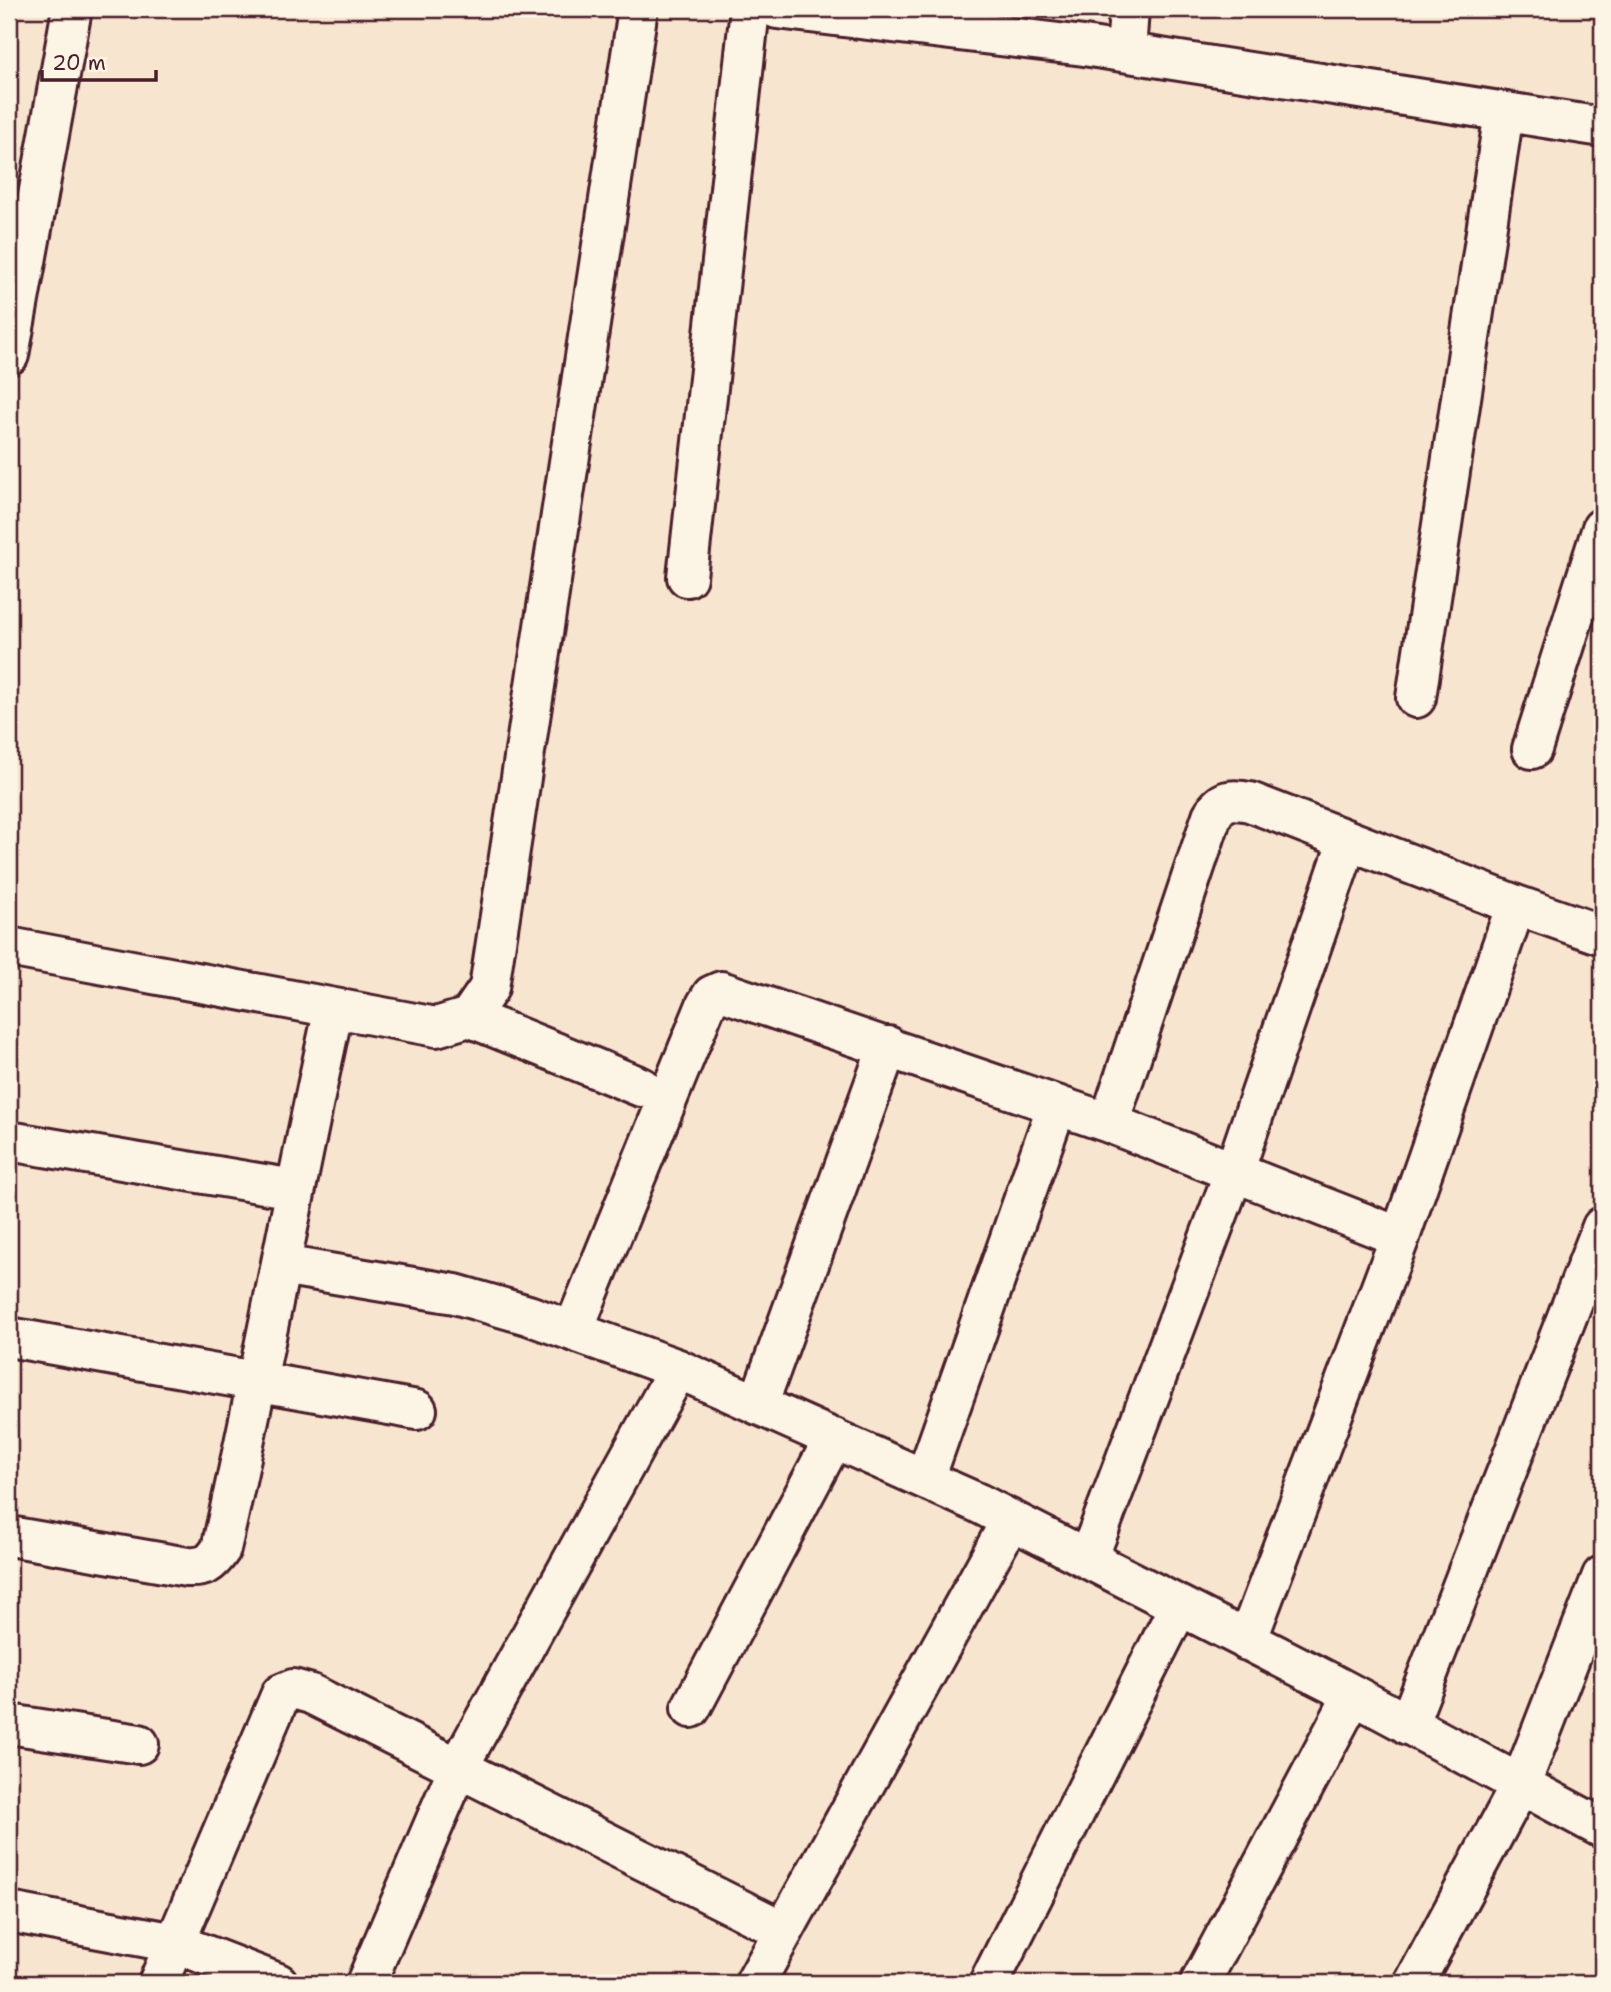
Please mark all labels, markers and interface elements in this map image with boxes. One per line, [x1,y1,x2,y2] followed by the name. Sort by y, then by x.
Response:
[42,38,156,82] scale bar
[52,49,106,77] text: 20 m

